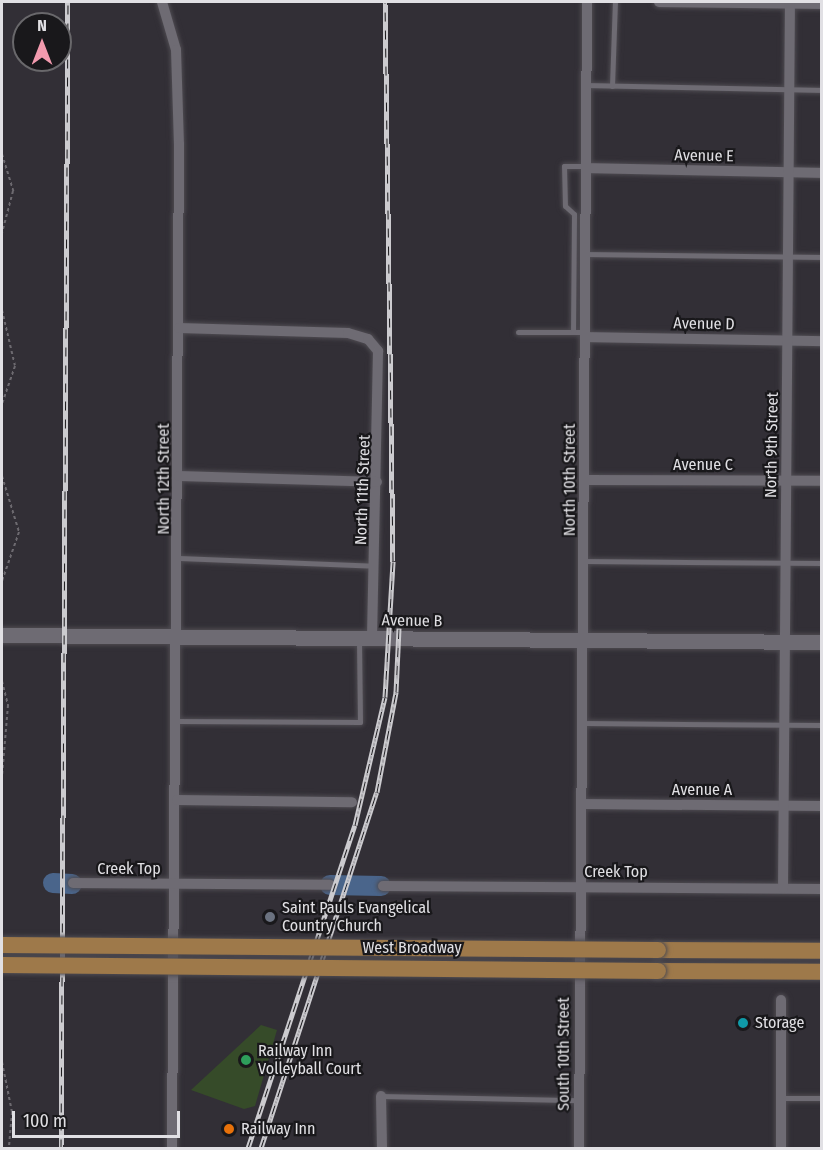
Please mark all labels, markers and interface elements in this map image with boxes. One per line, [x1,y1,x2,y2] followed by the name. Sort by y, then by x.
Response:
[12,12,72,72] north arrow
[37,16,47,35] text: N
[674,146,734,166] street label: Avenue E
[673,314,735,334] street label: Avenue D
[761,392,783,498] street label: North 9th Street
[154,423,174,535] street label: North 12th Street
[560,424,580,536] street label: North 10th Street
[351,435,375,545] street label: North 11th Street
[673,455,733,475] street label: Avenue C
[382,611,442,631] street label: Avenue B
[672,780,732,800] street label: Avenue A
[97,859,161,879] street label: Creek Top
[584,862,648,882] street label: Creek Top
[282,898,430,936] place label: Saint Pauls Evangelical Country Church
[263,910,277,924] marker: Saint Pauls Evangelical Country Church
[362,938,462,958] street label: West Broadway
[554,997,574,1111] street label: South 10th Street
[755,1013,804,1033] place label: Storage
[736,1016,750,1030] marker: Storage
[258,1041,361,1079] place label: Railway Inn Volleyball Court
[239,1053,253,1067] marker: Railway Inn Volleyball Court
[15,1099,183,1137] scale bar
[23,1110,67,1132] text: 100 m
[241,1119,315,1139] place label: Railway Inn
[222,1122,236,1136] marker: Railway Inn

